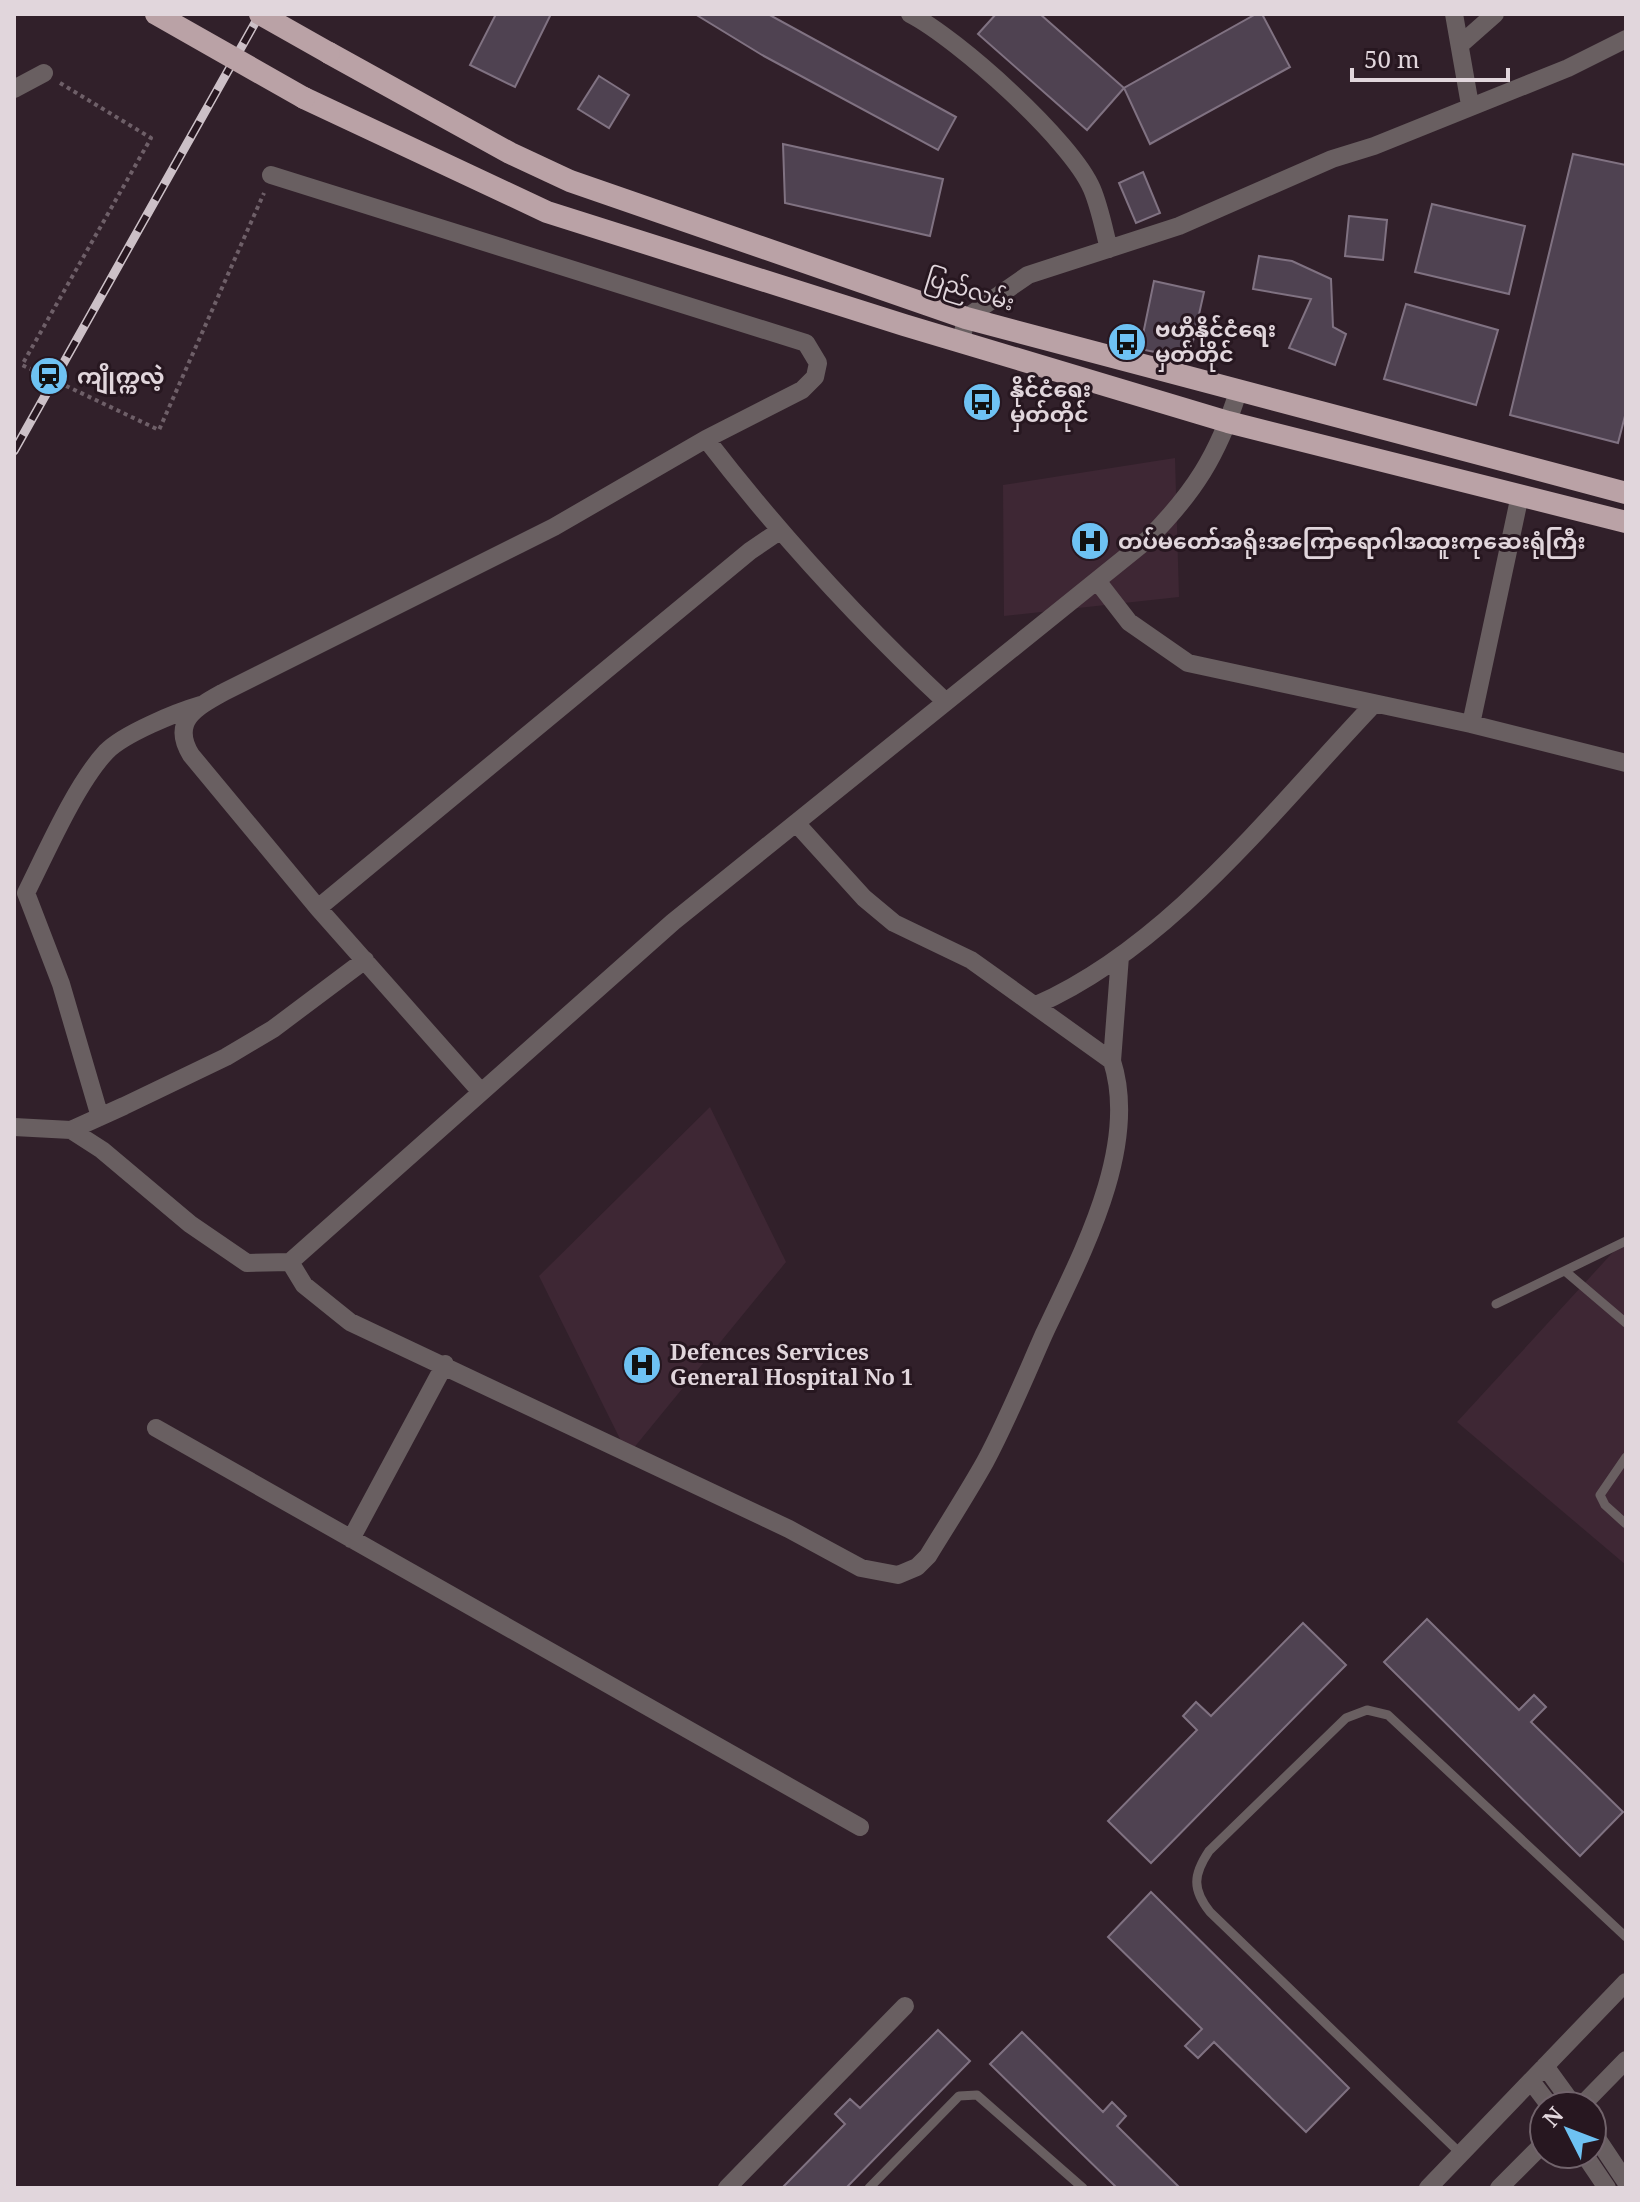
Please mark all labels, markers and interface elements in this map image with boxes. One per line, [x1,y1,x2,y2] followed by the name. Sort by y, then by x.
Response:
[1352,32,1508,82] scale bar
[1364,42,1420,75] text: 50 m
[921,261,1018,321] street label: ပြည်လမ်း
[1155,313,1276,372] place label: ဗဟိုနိုင်ငံရေး မှတ်တိုင်
[1106,321,1148,363] bus stop icon: ဗဟိုနိုင်ငံရေး မှတ်တိုင်
[28,355,70,397] station icon: ကျိုက္ကလဲ့
[77,360,165,395] place label: ကျိုက္ကလဲ့
[1010,373,1091,432] place label: နိုင်ငံရေး မှတ်တိုင်
[961,381,1003,423] bus stop icon: နိုင်ငံရေး မှတ်တိုင်
[1069,520,1111,562] hospital icon: တပ်မတော်အရိုးအကြောရောဂါအထူးကုဆေးရုံကြီး
[1118,525,1586,559] place label: တပ်မတော်အရိုးအကြောရောဂါအထူးကုဆေးရုံကြီး
[670,1336,913,1391] place label: Defences Services General Hospital No 1
[621,1344,663,1386] hospital icon: Defences Services General Hospital No 1
[1528,2090,1608,2170] north arrow
[1535,2099,1569,2132] text: N

